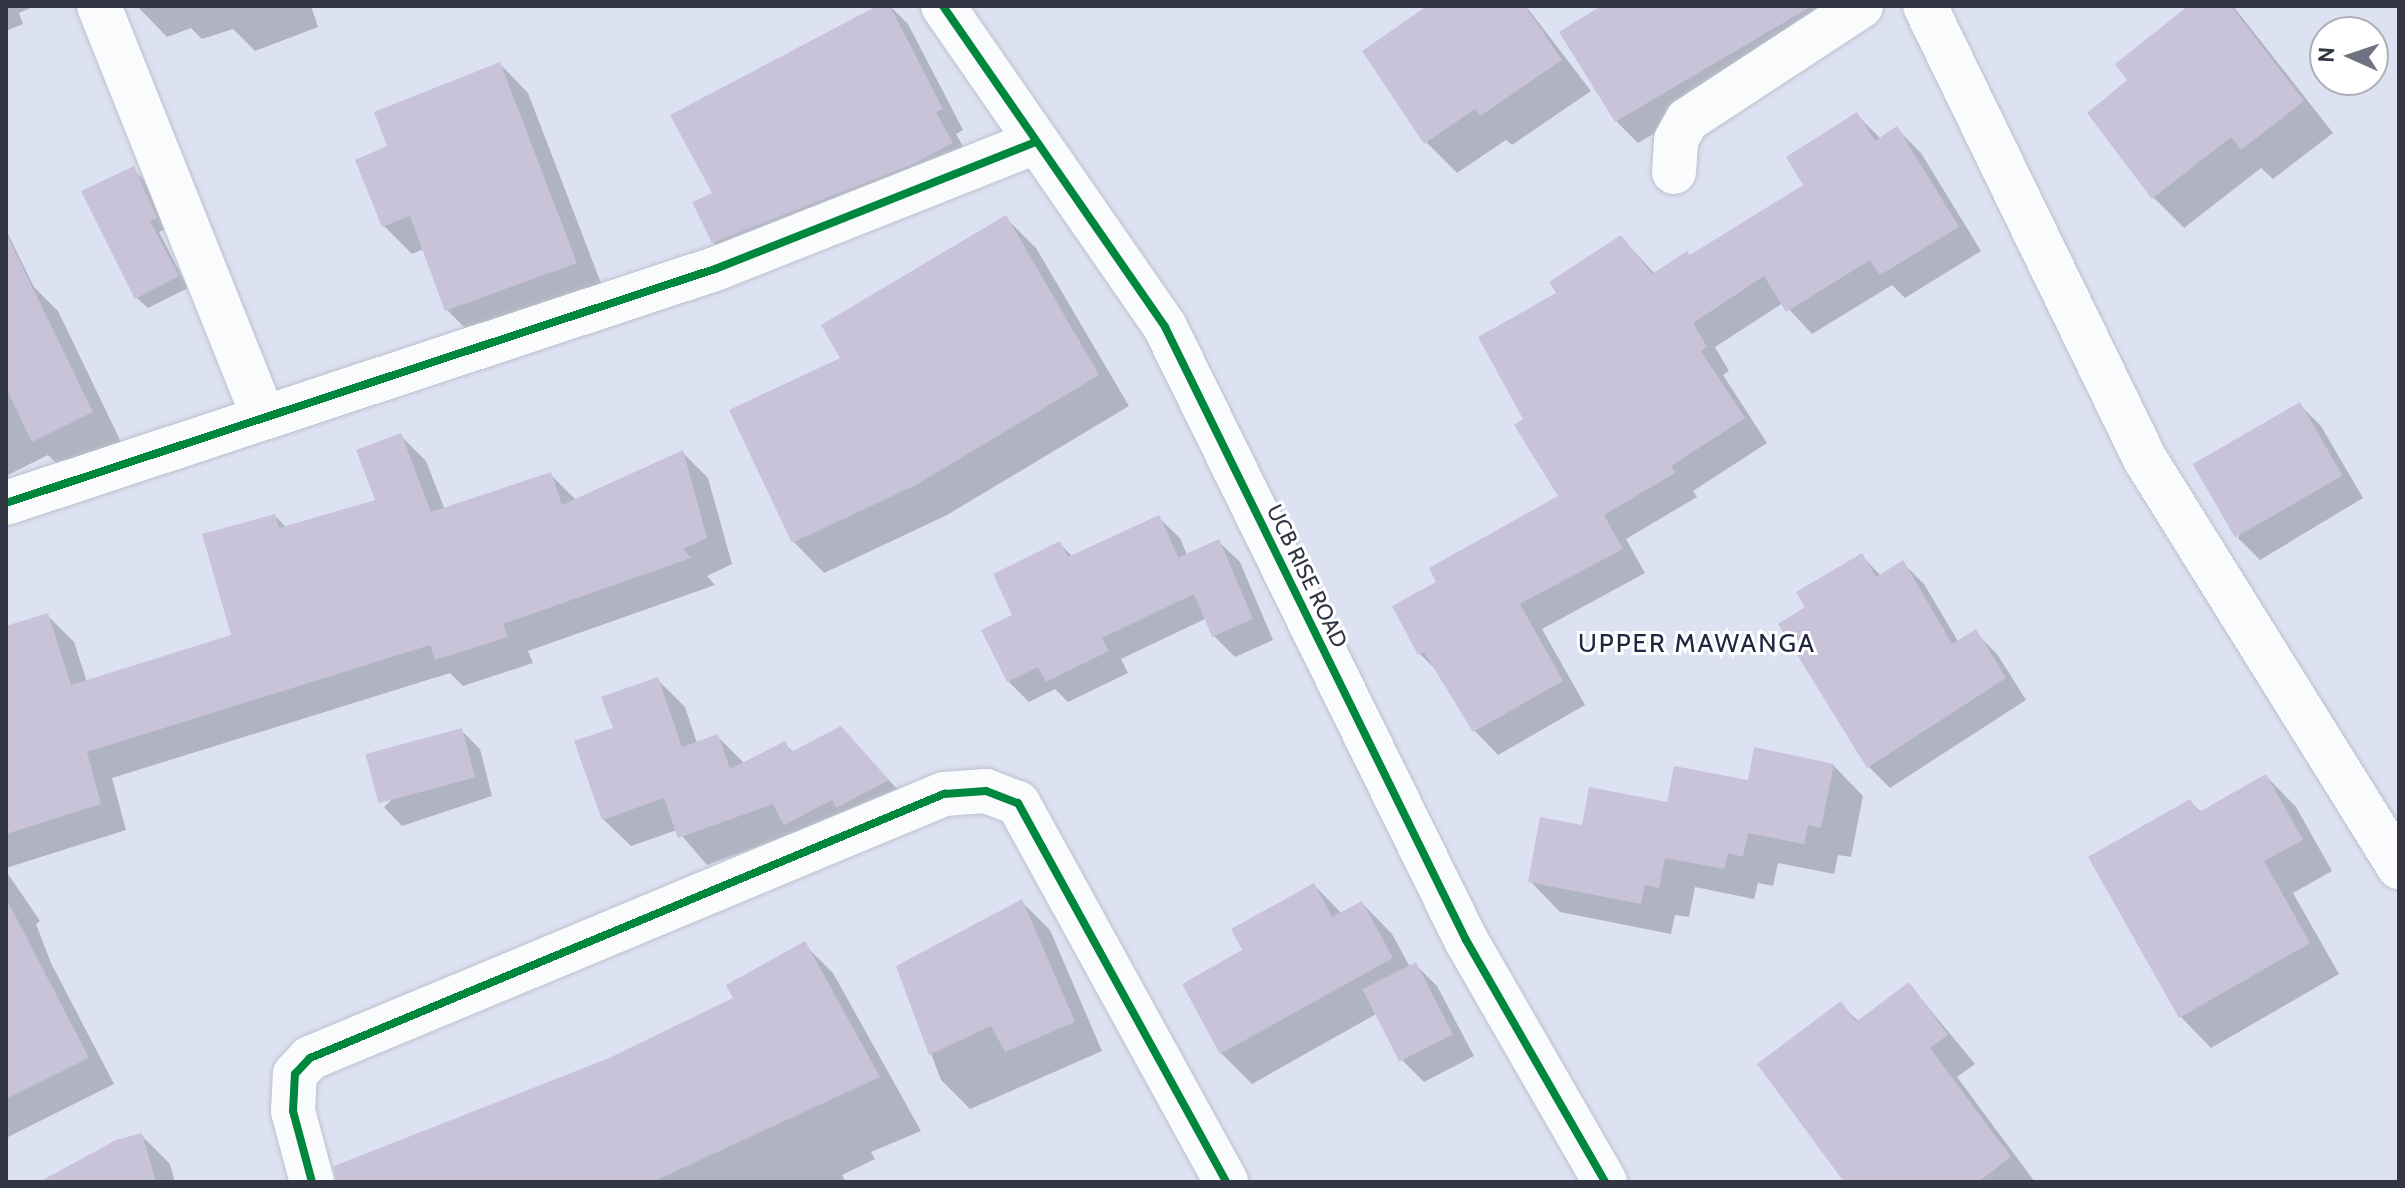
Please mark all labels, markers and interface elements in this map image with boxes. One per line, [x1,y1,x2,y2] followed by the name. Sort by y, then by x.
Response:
[2309,16,2389,96] north arrow
[2313,46,2340,63] text: N
[1261,500,1353,652] street label: UCB RISE ROAD
[1578,628,1816,660] district label: UPPER MAWANGA

